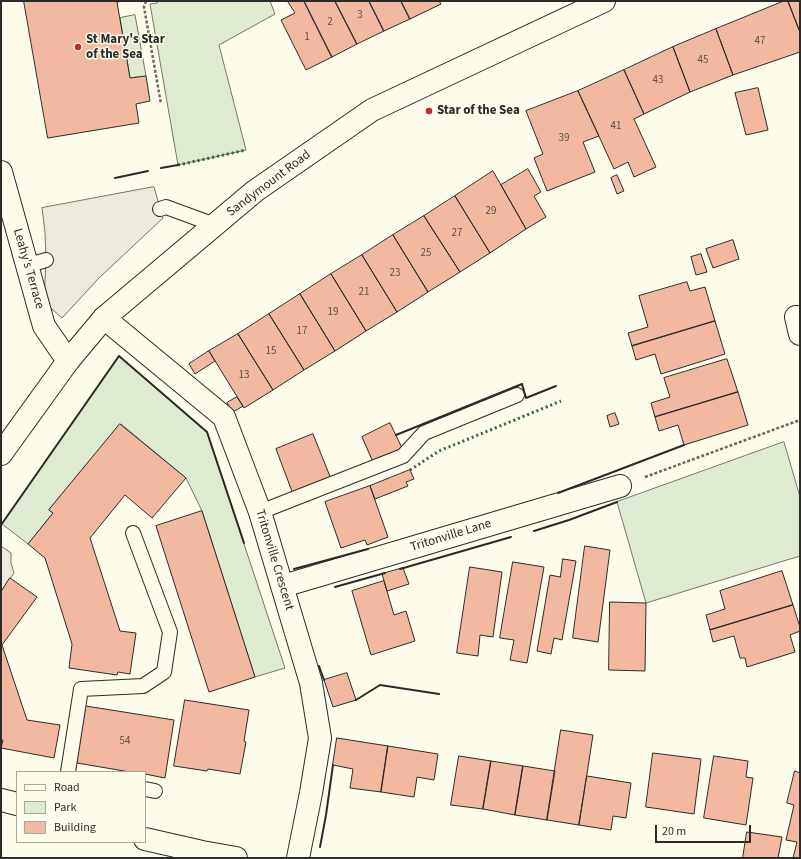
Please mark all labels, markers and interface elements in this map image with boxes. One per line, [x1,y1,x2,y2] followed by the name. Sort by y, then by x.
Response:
[357,9,363,23] house number: 3
[327,16,333,30] house number: 2
[304,31,310,45] house number: 1
[86,32,165,63] place label: St Mary's Star of the Sea
[755,35,765,49] house number: 47
[73,42,83,52] marker: St Mary's Star of the Sea
[698,54,708,68] house number: 45
[653,74,663,88] house number: 43
[437,103,520,119] place label: Star of the Sea
[424,106,434,116] marker: Star of the Sea
[611,120,621,134] house number: 41
[559,132,569,146] house number: 39
[224,147,314,221] street label: Sandymount Road
[486,205,496,219] house number: 29
[9,227,47,311] street label: Leahy's Terrace
[452,227,462,241] house number: 27
[421,247,431,261] house number: 25
[390,267,400,281] house number: 23
[359,286,369,300] house number: 21
[328,306,338,320] house number: 19
[297,325,307,339] house number: 17
[266,345,276,359] house number: 15
[239,369,249,383] house number: 13
[251,508,297,612] street label: Tritonville Crescent
[409,516,493,556] street label: Tritonville Lane
[120,735,130,749] house number: 54
[16,771,146,843] legend
[54,779,80,796] text: Road
[54,799,76,816] text: Park
[657,817,753,843] scale bar
[54,819,96,836] text: Building
[662,823,686,840] text: 20 m

